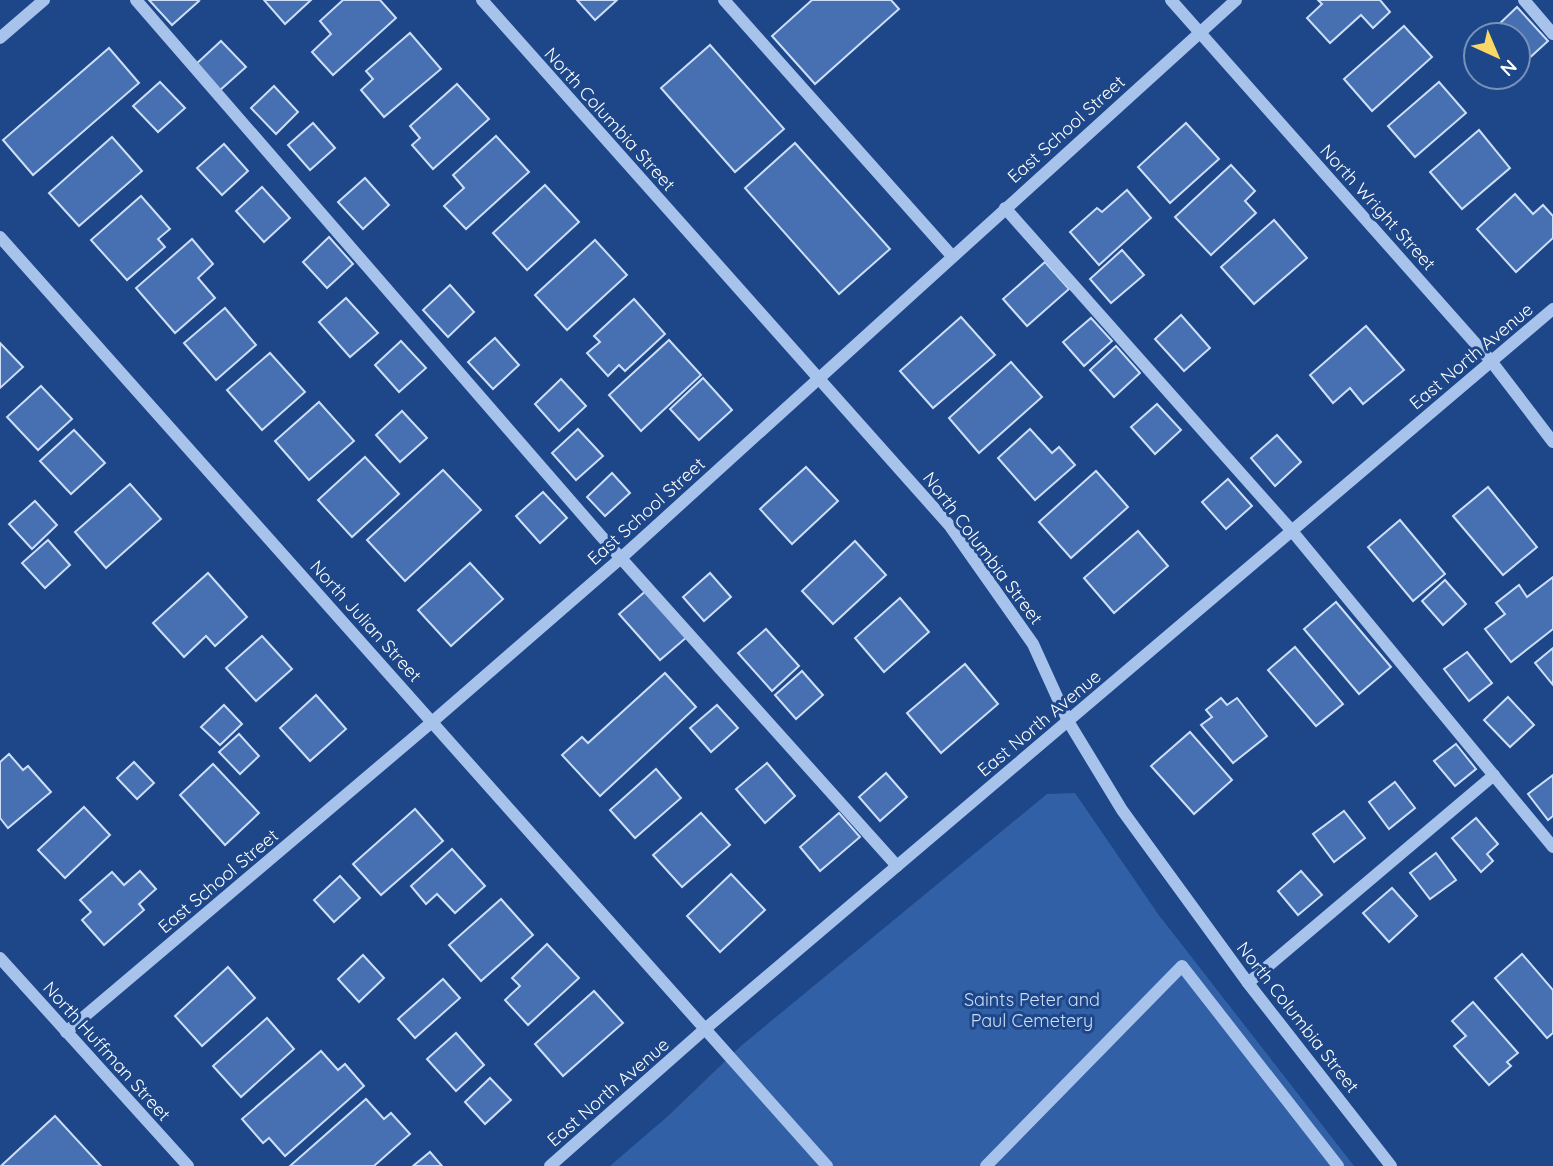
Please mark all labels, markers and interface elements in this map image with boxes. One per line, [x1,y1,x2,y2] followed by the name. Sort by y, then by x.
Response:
[1462,21,1532,91] north arrow
[539,42,681,196] street label: North Columbia Street
[1495,55,1522,82] text: N
[1002,70,1130,188] street label: East School Street
[1315,139,1441,275] street label: North Wright Street
[1405,298,1537,414] street label: East North Avenue
[582,452,710,570] street label: East School Street
[918,467,1048,629] street label: North Columbia Street
[305,555,427,687] street label: North Julian Street
[973,665,1105,781] street label: East North Avenue
[153,824,283,938] street label: East School Street
[1232,937,1364,1097] street label: North Columbia Street
[38,976,176,1126] street label: North Huffman Street
[964,988,1100,1032] park label: Saints Peter and Paul Cemetery
[542,1033,674,1151] street label: East North Avenue

